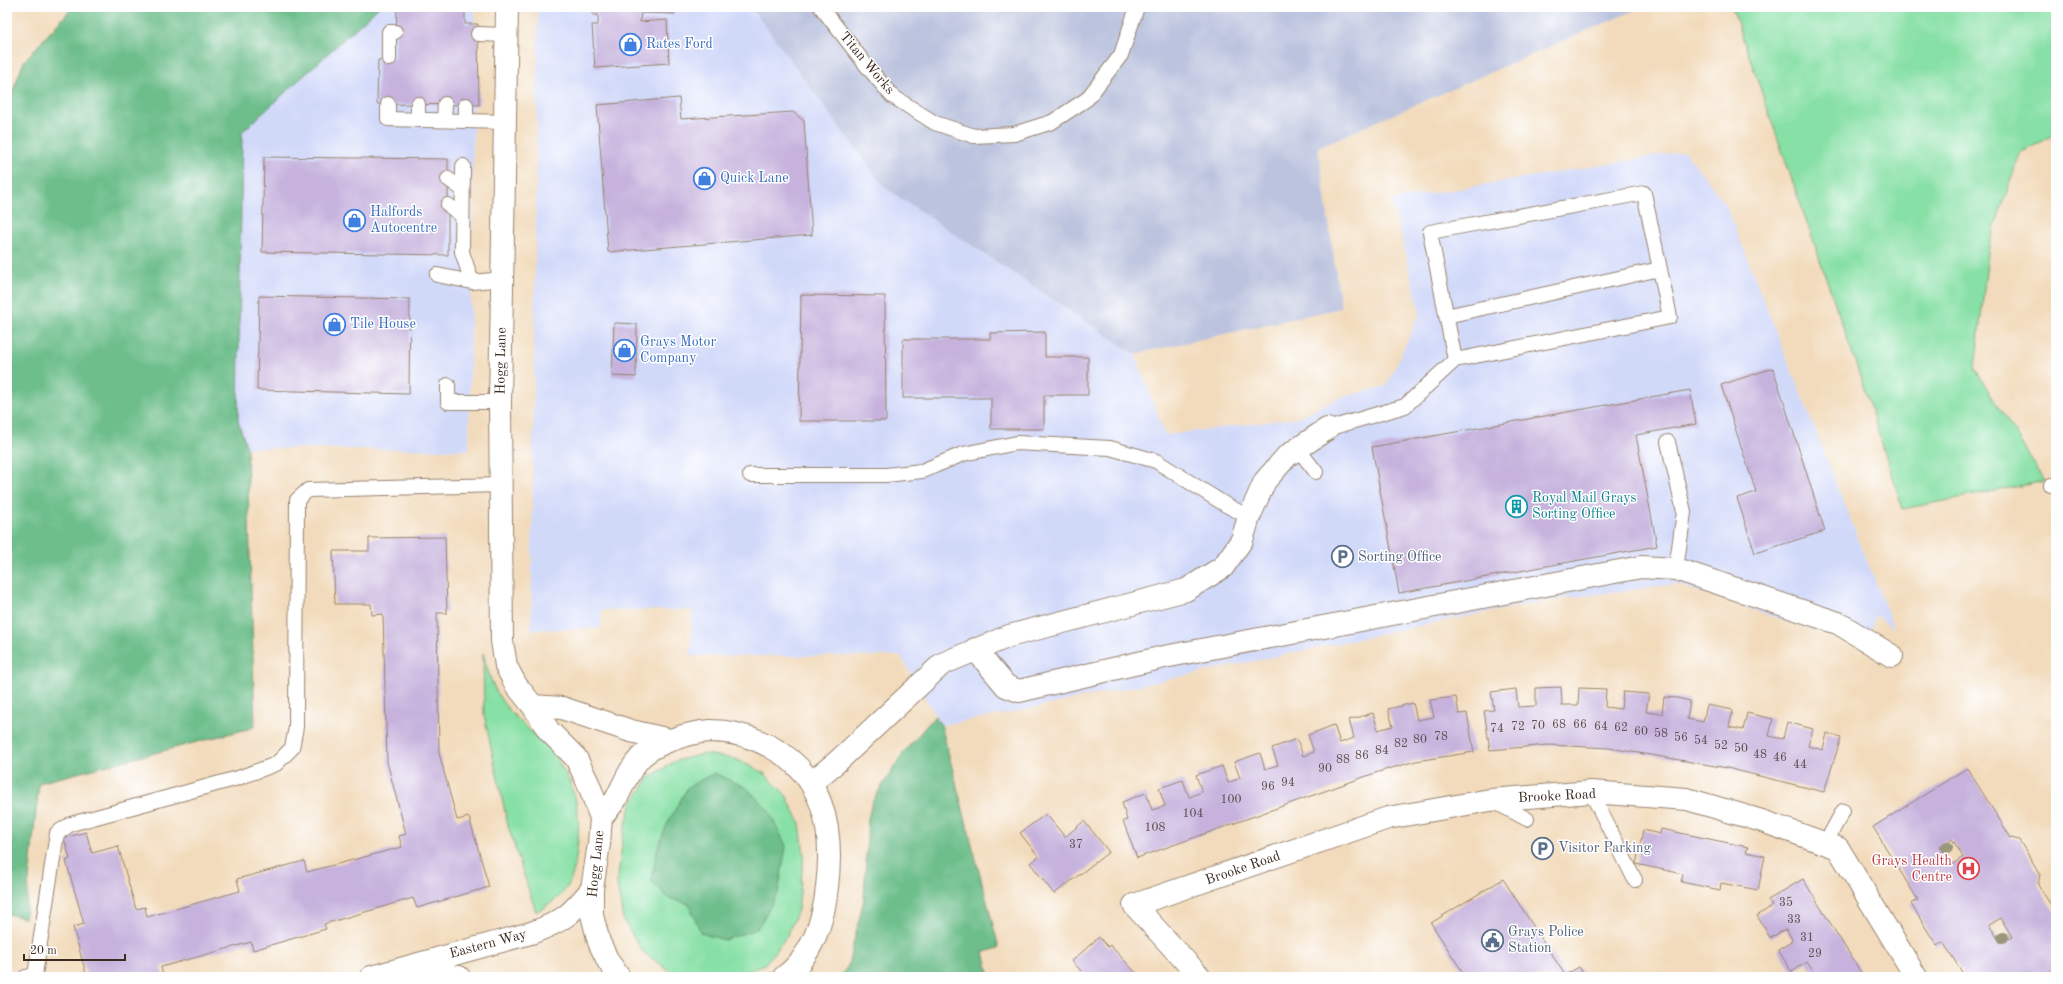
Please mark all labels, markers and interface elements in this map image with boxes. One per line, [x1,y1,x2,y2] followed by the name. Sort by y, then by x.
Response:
[837,29,897,97] street label: Titan Works
[618,31,644,57] shop icon: Rates Ford
[646,37,713,51] place label: Rates Ford
[692,165,718,191] shop icon: Quick Lane
[720,171,789,185] place label: Quick Lane
[370,205,437,235] place label: Halfords Autocentre
[342,207,368,233] shop icon: Halfords Autocentre
[321,311,347,337] shop icon: Tile House
[350,317,416,331] place label: Tile House
[493,327,509,395] street label: Hogg Lane
[640,335,716,365] place label: Grays Motor Company
[612,337,638,363] shop icon: Grays Motor Company
[1532,491,1637,521] place label: Royal Mail Grays Sorting Office
[1503,493,1529,519] building icon: Royal Mail Grays Sorting Office
[1329,544,1355,570] parking icon: Sorting Office
[1358,550,1441,564] place label: Sorting Office
[1552,719,1566,731] house number: 68
[1573,719,1587,731] house number: 66
[1531,720,1545,732] house number: 70
[1511,721,1525,733] house number: 72
[1594,721,1608,733] house number: 64
[1614,722,1628,734] house number: 62
[1490,723,1504,735] house number: 74
[1634,726,1648,738] house number: 60
[1654,727,1668,740] house number: 58
[1434,731,1448,743] house number: 78
[1674,731,1688,744] house number: 56
[1413,734,1427,746] house number: 80
[1694,734,1708,747] house number: 54
[1394,738,1408,750] house number: 82
[1714,739,1728,752] house number: 52
[1734,742,1748,755] house number: 50
[1375,745,1389,757] house number: 84
[1753,749,1767,761] house number: 48
[1355,750,1369,762] house number: 86
[1773,752,1787,764] house number: 46
[1336,754,1350,766] house number: 88
[1793,759,1807,771] house number: 44
[1318,763,1332,775] house number: 90
[1281,777,1295,789] house number: 94
[1261,781,1275,793] house number: 96
[1518,787,1596,805] street label: Brooke Road
[1221,794,1241,806] house number: 100
[1183,808,1203,820] house number: 104
[1145,822,1165,834] house number: 108
[586,830,606,898] street label: Hogg Lane
[1530,835,1556,861] parking icon: Visitor Parking
[1069,839,1083,851] house number: 37
[1558,841,1652,855] place label: Visitor Parking
[1204,849,1282,887] street label: Brooke Road
[1871,854,1952,884] place label: Grays Health Centre
[1955,856,1981,882] hospital icon: Grays Health Centre
[1779,896,1793,909] house number: 35
[1787,914,1801,926] house number: 33
[1508,925,1584,955] place label: Grays Police Station
[448,927,529,961] street label: Eastern Way
[1480,927,1506,953] public building icon: Grays Police Station
[1800,932,1814,944] house number: 31
[24,936,125,962] scale bar
[30,945,57,957] text: 20 m
[1808,948,1822,960] house number: 29

